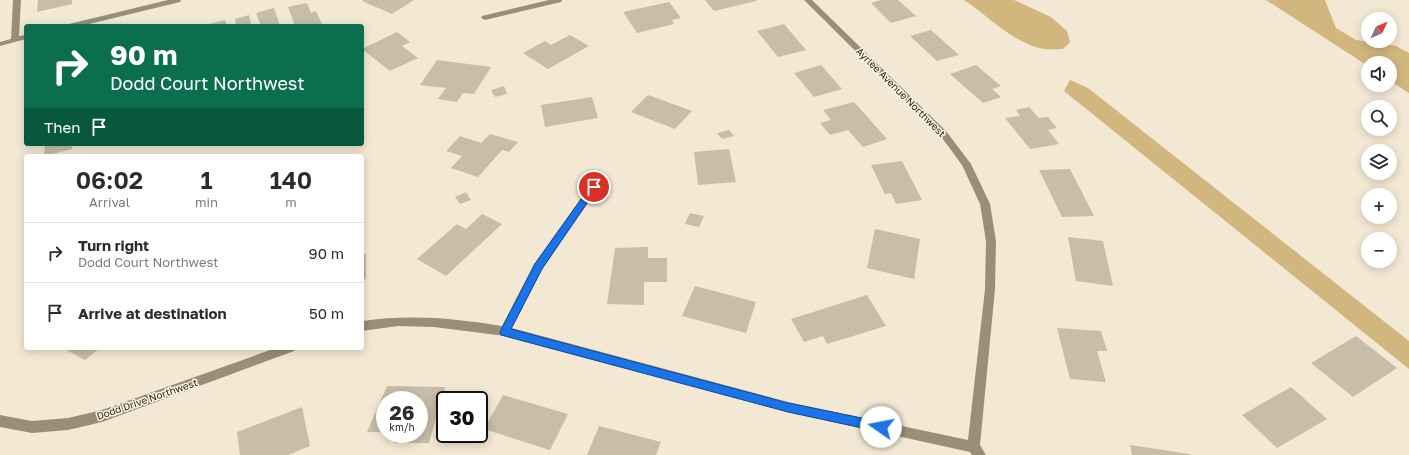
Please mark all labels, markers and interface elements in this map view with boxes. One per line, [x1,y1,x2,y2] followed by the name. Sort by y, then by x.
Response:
[1361,12,1397,48] north arrow
[1361,12,1397,268] map controls
[110,38,177,71] text: 90 m
[44,40,96,92] icon: right
[854,45,948,139] street label: Ayrlee Avenue Northwest
[1361,56,1397,92] button: sound
[110,72,305,94] text: Dodd Court Northwest
[1361,100,1397,136] button: search
[88,116,110,138] icon: arrive
[44,118,80,136] text: Then
[1361,144,1397,180] button: layers
[76,165,143,194] text: 06:02
[200,165,213,194] text: 1
[270,165,312,194] text: 140
[577,170,611,204] pin
[583,176,605,198] icon: arrive
[1361,188,1397,224] button: +
[89,194,130,210] text: Arrival
[195,194,218,210] text: min
[285,194,297,210] text: m
[1361,232,1397,268] button: −
[78,236,149,254] text: Turn right
[44,242,66,264] icon: right
[309,244,344,262] text: 90 m
[78,254,219,270] text: Dodd Court Northwest
[44,302,66,324] icon: arrive
[78,304,227,322] text: Arrive at destination
[309,304,344,322] text: 50 m
[95,376,199,422] street label: Dodd Drive Northwest
[436,391,488,443] speed limit sign: 30
[390,400,414,424] text: 26
[860,406,902,448] position arrow
[389,421,415,433] text: km/h

